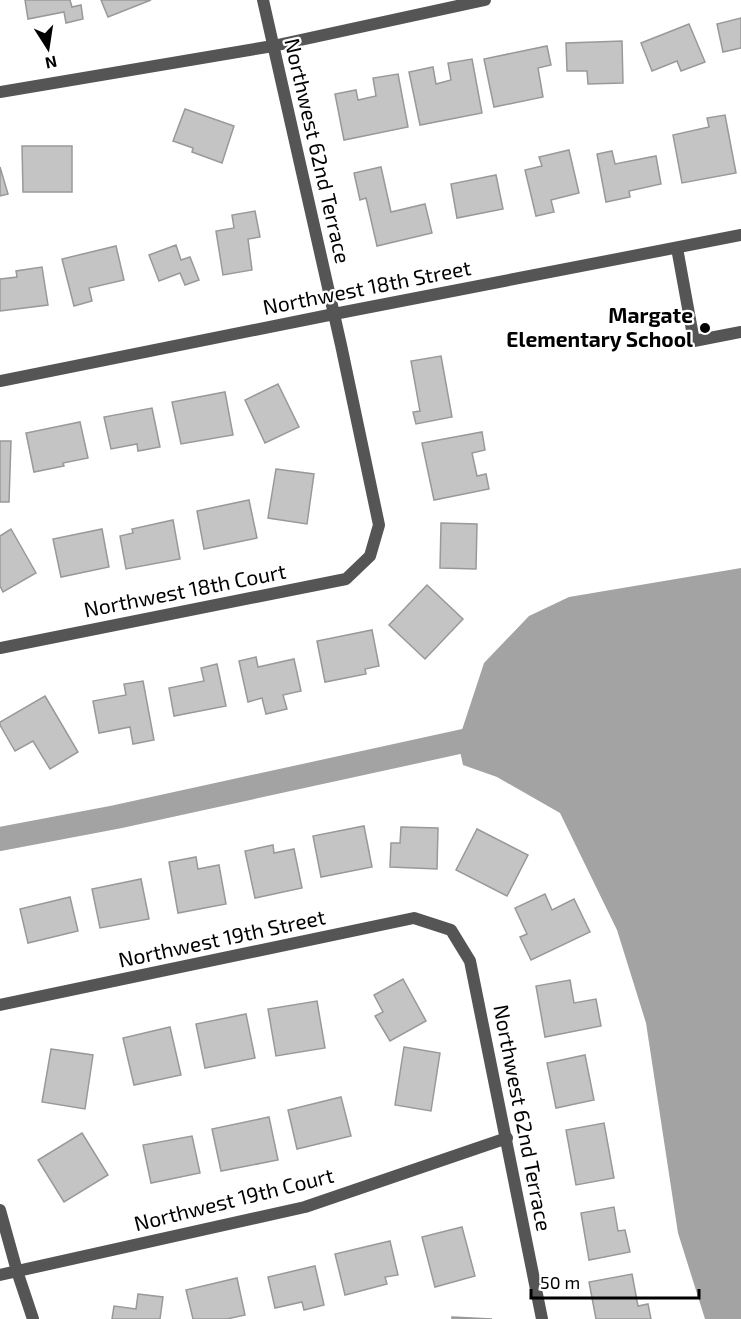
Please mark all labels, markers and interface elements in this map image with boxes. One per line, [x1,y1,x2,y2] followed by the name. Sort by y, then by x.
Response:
[18,18,78,78] north arrow
[280,36,357,266] street label: Northwest 62nd Terrace
[44,53,59,74] text: N
[260,254,473,319] street label: Northwest 18th Street
[506,302,693,352] place label: Margate Elementary School
[698,321,712,335] marker: Margate Elementary School
[81,558,288,621] street label: Northwest 18th Court
[116,903,327,972] street label: Northwest 19th Street
[489,1002,558,1233] street label: Northwest 62nd Terrace
[131,1162,336,1235] street label: Northwest 19th Court
[531,1262,699,1300] scale bar
[540,1271,580,1293] text: 50 m

